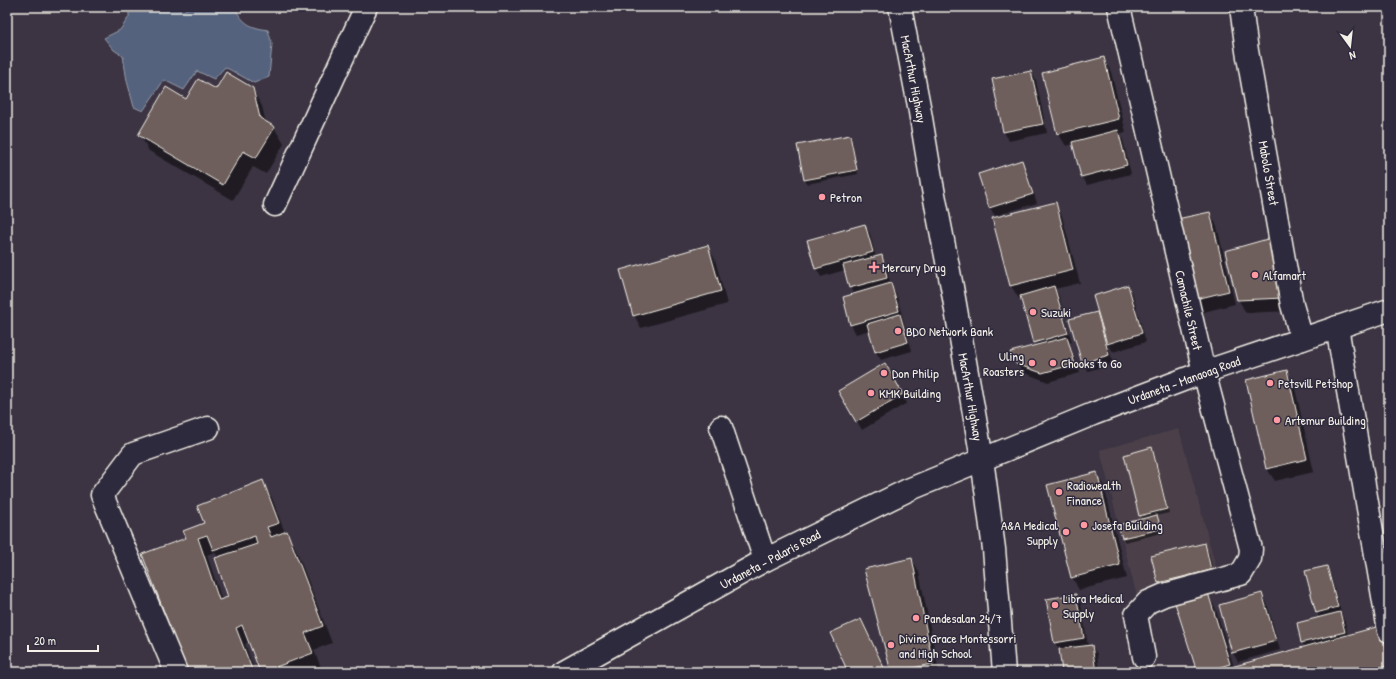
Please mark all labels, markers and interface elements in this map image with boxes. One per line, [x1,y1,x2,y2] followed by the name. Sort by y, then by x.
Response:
[1330,26,1370,66] north arrow
[897,33,931,125] street label: MacArthur Highway
[1348,48,1357,63] text: N
[1254,139,1284,207] street label: Mabolo Street
[830,188,862,206] place label: Petron
[817,192,827,202] marker: Petron
[882,258,946,276] place label: Mercury Drug
[869,262,879,272] marker: Mercury Drug
[1263,266,1307,284] place label: Alfamart
[1171,268,1207,352] street label: Camachile Street
[1250,270,1260,280] marker: Alfamart
[1041,303,1071,321] place label: Suzuki
[1028,307,1038,317] marker: Suzuki
[906,322,994,340] place label: BDO Network Bank
[893,326,903,336] marker: BDO Network Bank
[983,347,1024,380] place label: Uling Roasters
[1125,351,1243,409] street label: Urdaneta - Manaoag Road
[954,352,988,443] street label: MacArthur Highway
[1061,354,1122,372] place label: Chooks to Go
[1027,358,1037,368] marker: Uling Roasters
[1048,358,1058,368] marker: Chooks to Go
[892,364,939,382] place label: Don Philip
[879,368,889,378] marker: Don Philip
[1278,374,1353,392] place label: Petsvill Petshop
[1265,378,1275,388] marker: Petsvill Petshop
[879,384,941,402] place label: KMK Building
[866,388,876,398] marker: KMK Building
[1285,411,1366,429] place label: Artemur Building
[1272,415,1282,425] marker: Artemur Building
[1066,476,1121,509] place label: Radiowealth Finance
[1054,487,1064,497] marker: Radiowealth Finance
[1001,516,1059,549] place label: A&A Medical Supply
[1092,516,1163,534] place label: Josefa Building
[1079,520,1089,530] marker: Josefa Building
[717,525,823,593] street label: Urdaneta - Palaris Road
[1061,527,1071,537] marker: A&A Medical Supply
[1063,589,1124,622] place label: Libra Medical Supply
[1050,600,1060,610] marker: Libra Medical Supply
[924,609,1002,627] place label: Pandesalan 24/7
[911,613,921,623] marker: Pandesalan 24/7
[28,627,98,653] scale bar
[899,629,1016,662] place label: Divine Grace Montessorri and High School
[34,632,56,649] text: 20 m
[886,640,896,650] marker: Divine Grace Montessorri and High School

